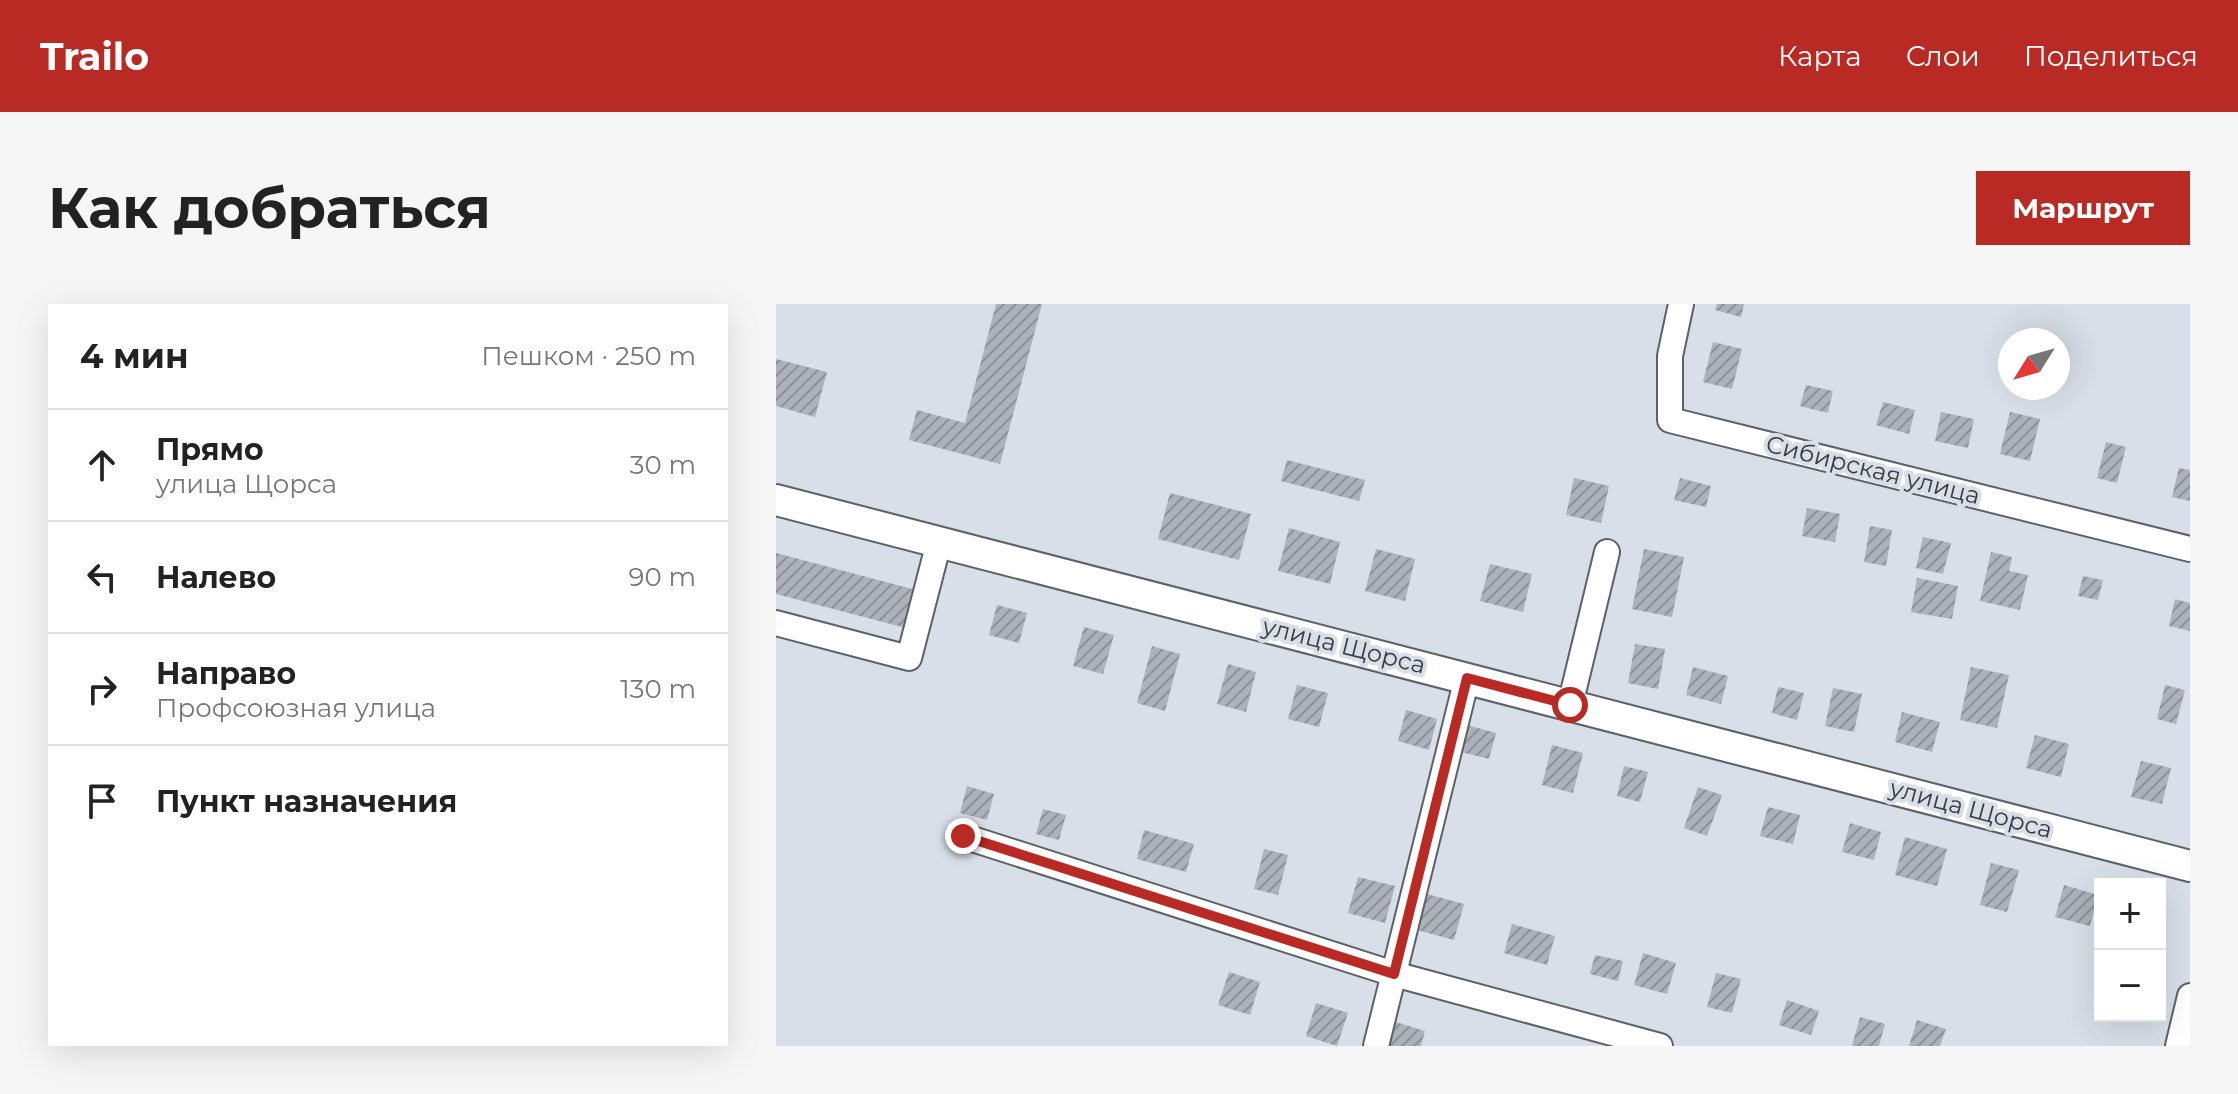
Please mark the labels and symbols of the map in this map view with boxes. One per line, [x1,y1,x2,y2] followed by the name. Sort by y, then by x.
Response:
[1998,328,2070,400] north arrow
[1763,429,1983,510] street label: Сибирская улица
[1259,611,1429,680] street label: улица Щорса
[1552,687,1588,723] route start
[1886,773,2055,844] street label: улица Щорса
[945,818,981,854] route end

